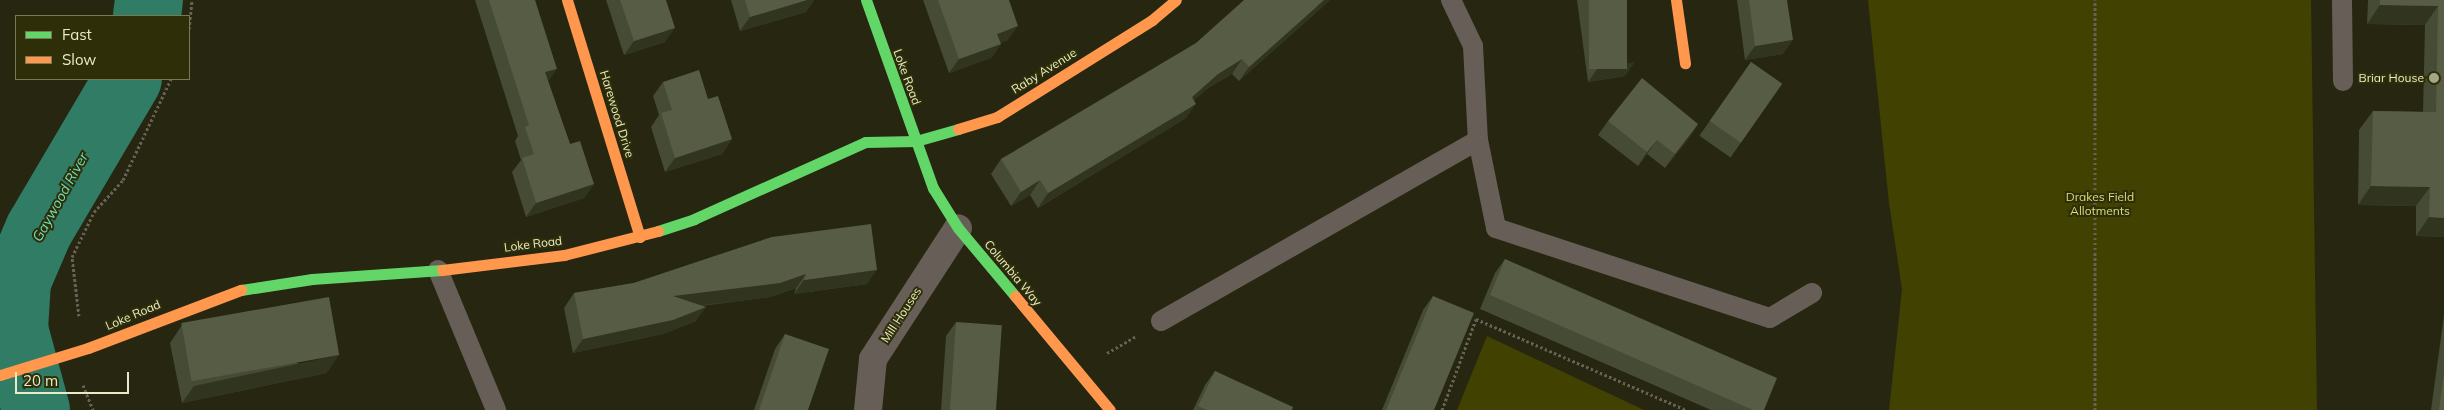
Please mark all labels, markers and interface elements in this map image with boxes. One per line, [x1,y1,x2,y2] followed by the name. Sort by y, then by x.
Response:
[15,15,190,80] legend
[62,25,92,44] text: Fast
[1009,45,1079,97] street label: Raby Avenue
[890,47,924,107] street label: Loke Road
[62,50,96,69] text: Slow
[597,69,637,159] street label: Harewood Drive
[2358,71,2424,85] place label: Briar House
[2428,72,2440,84] marker: Briar House
[29,149,91,245] water label: Gaywood River
[2066,190,2134,218] park label: Drakes Field Allotments
[503,233,563,255] street label: Loke Road
[981,237,1045,309] street label: Columbia Way
[878,284,924,346] street label: Mill Houses
[103,297,163,333] street label: Loke Road
[18,362,131,394] scale bar
[23,371,58,390] text: 20 m

